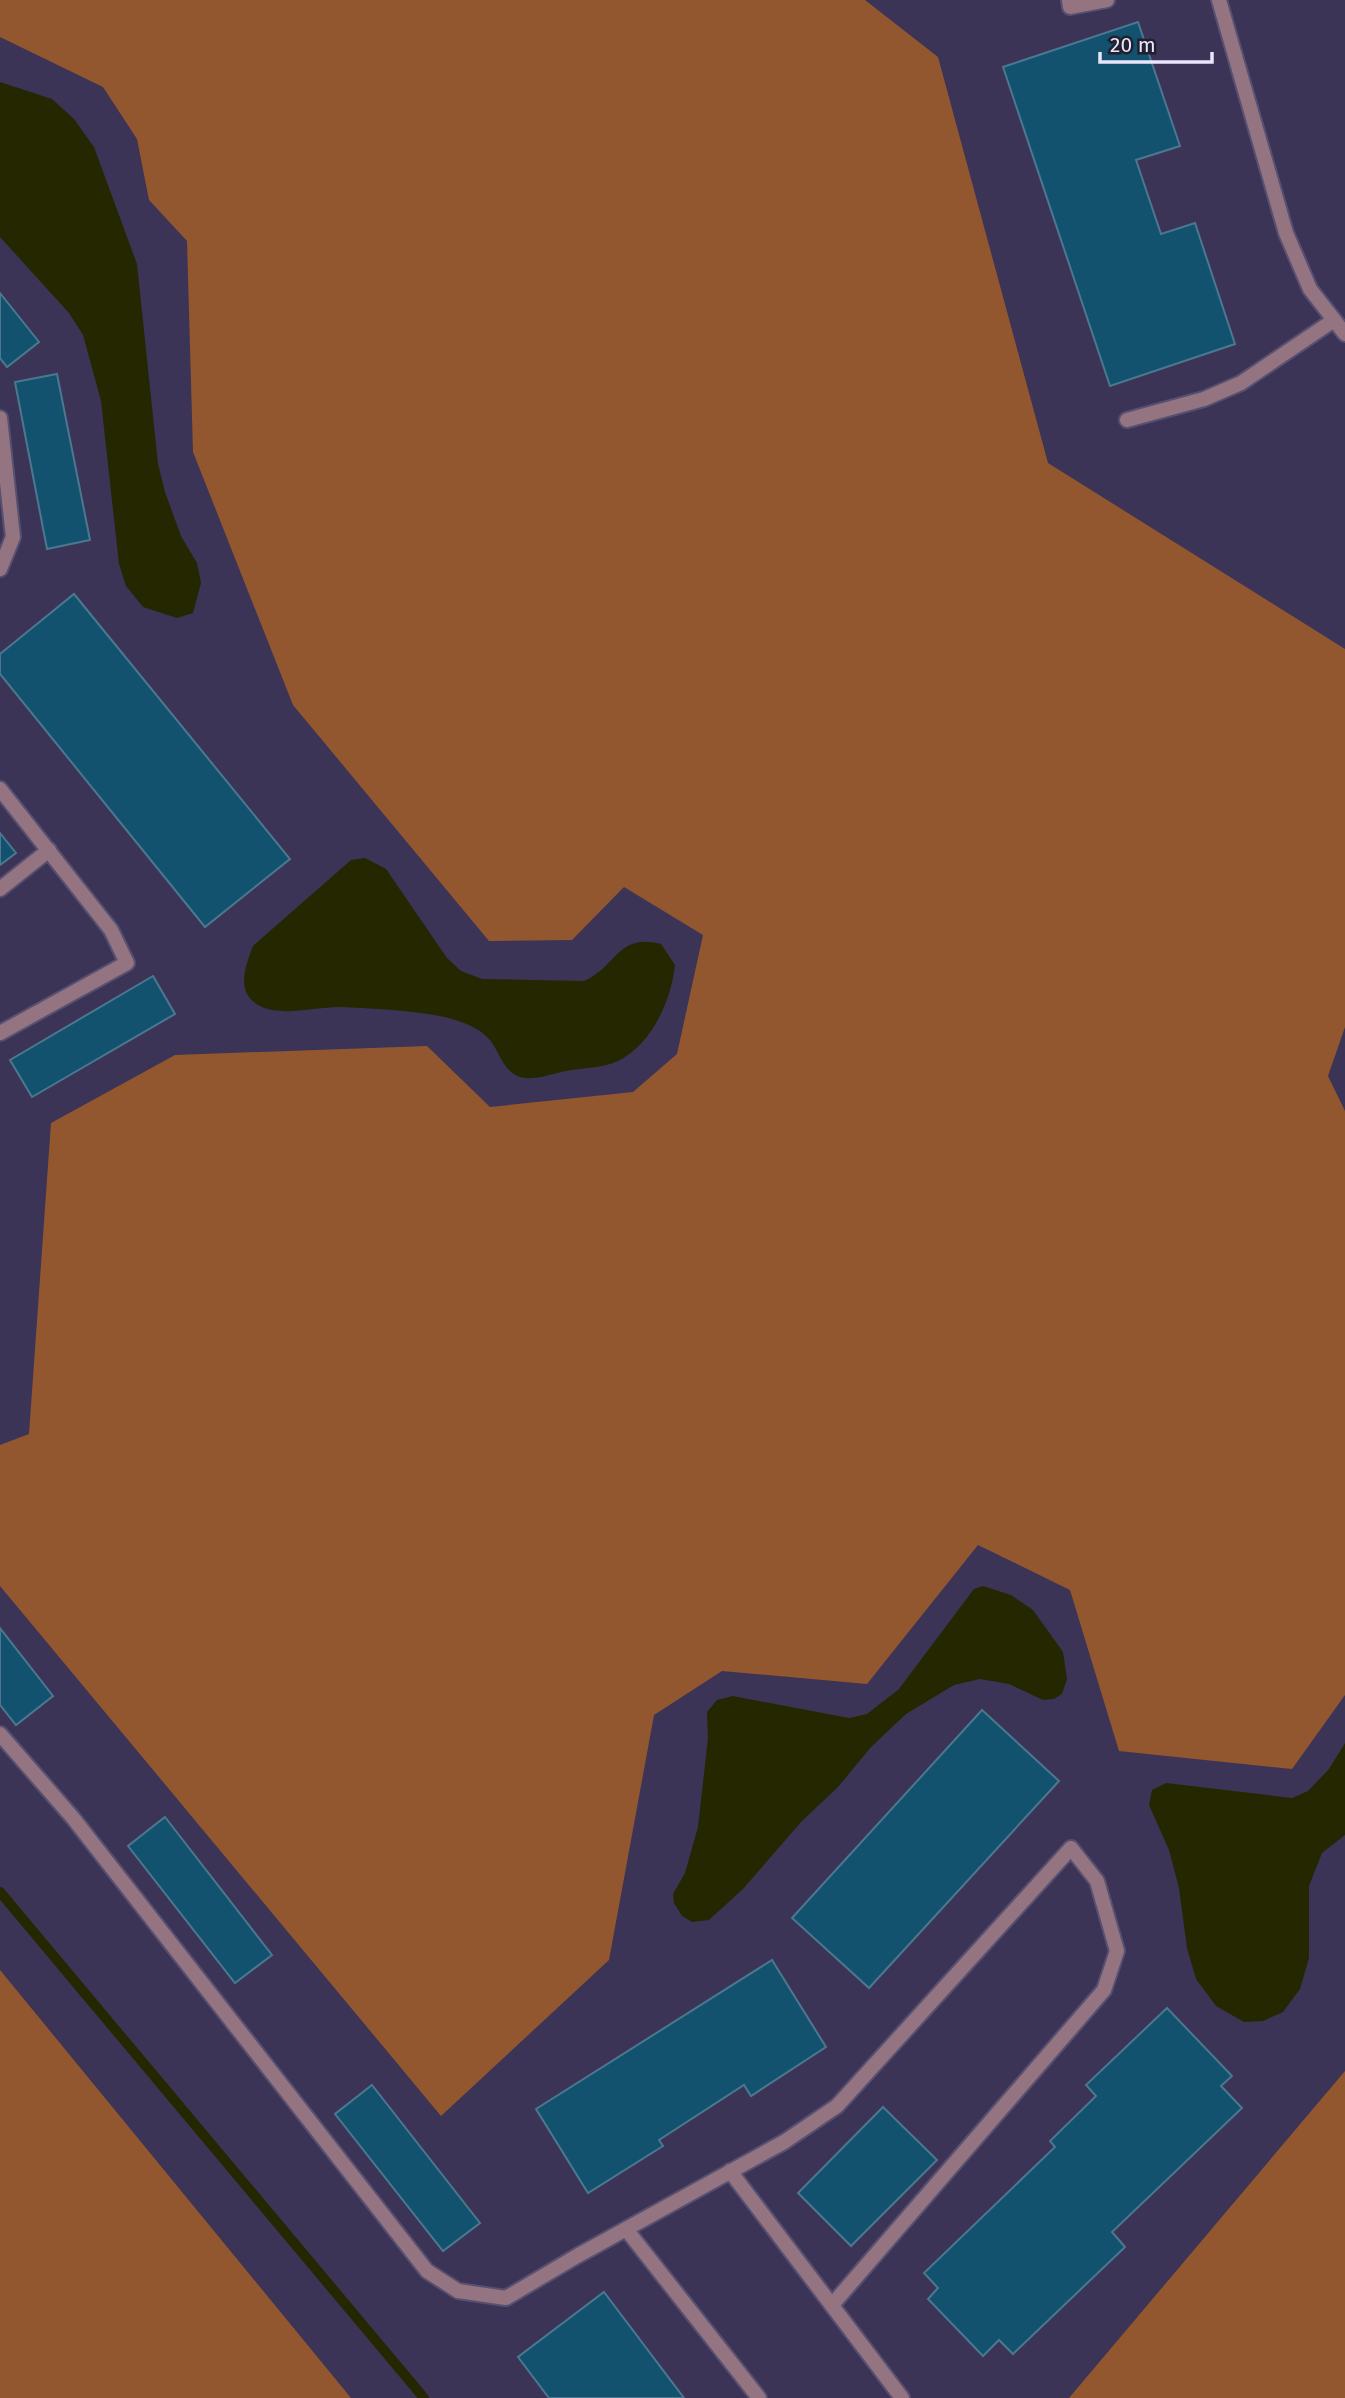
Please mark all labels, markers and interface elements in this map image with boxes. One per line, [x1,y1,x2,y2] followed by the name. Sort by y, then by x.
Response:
[1100,21,1212,65] scale bar
[1110,32,1156,58] text: 20 m

